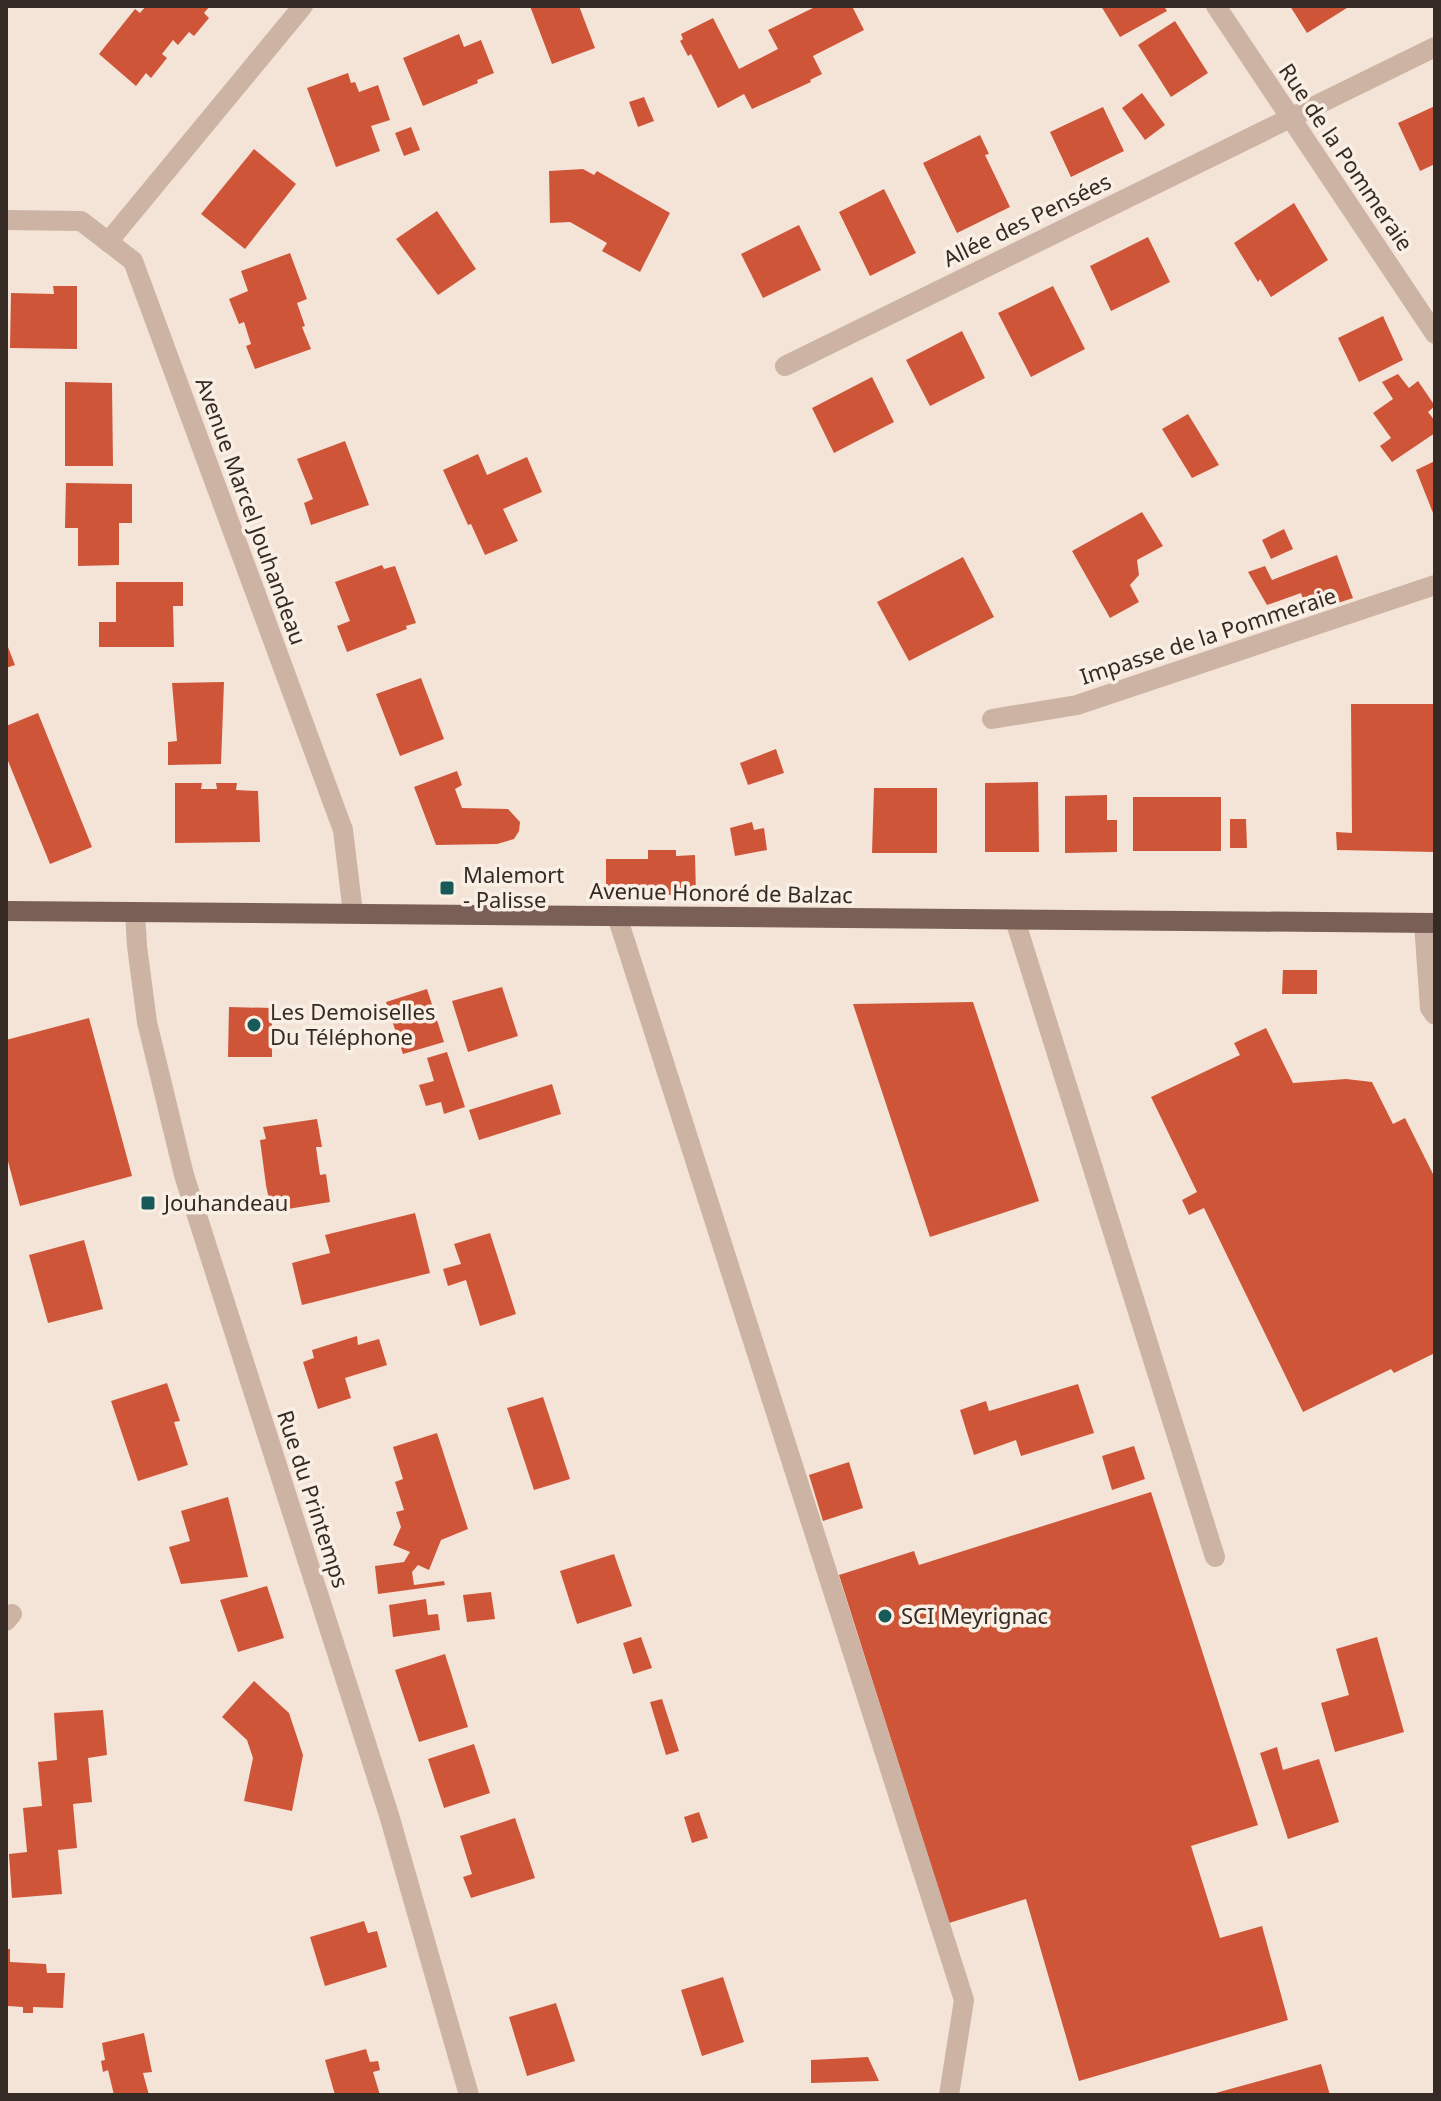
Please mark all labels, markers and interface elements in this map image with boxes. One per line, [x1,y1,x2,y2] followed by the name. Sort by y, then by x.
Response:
[1273,57,1421,256] street label: Rue de la Pommeraie
[938,165,1116,273] street label: Allée des Pensées
[190,373,314,649] street label: Avenue Marcel Jouhandeau
[1076,579,1340,691] street label: Impasse de la Pommeraie
[463,859,564,914] place label: Malemort - Palisse
[589,875,853,909] street label: Avenue Honoré de Balzac
[438,879,456,897] marker: Malemort - Palisse
[270,996,435,1051] place label: Les Demoiselles Du Téléphone
[245,1016,263,1034] marker: Les Demoiselles Du Téléphone
[162,1187,288,1217] place label: Jouhandeau
[139,1194,157,1212] marker: Jouhandeau
[271,1406,357,1591] street label: Rue du Printemps
[901,1600,1048,1630] place label: SCI Meyrignac
[876,1607,894,1625] marker: SCI Meyrignac

